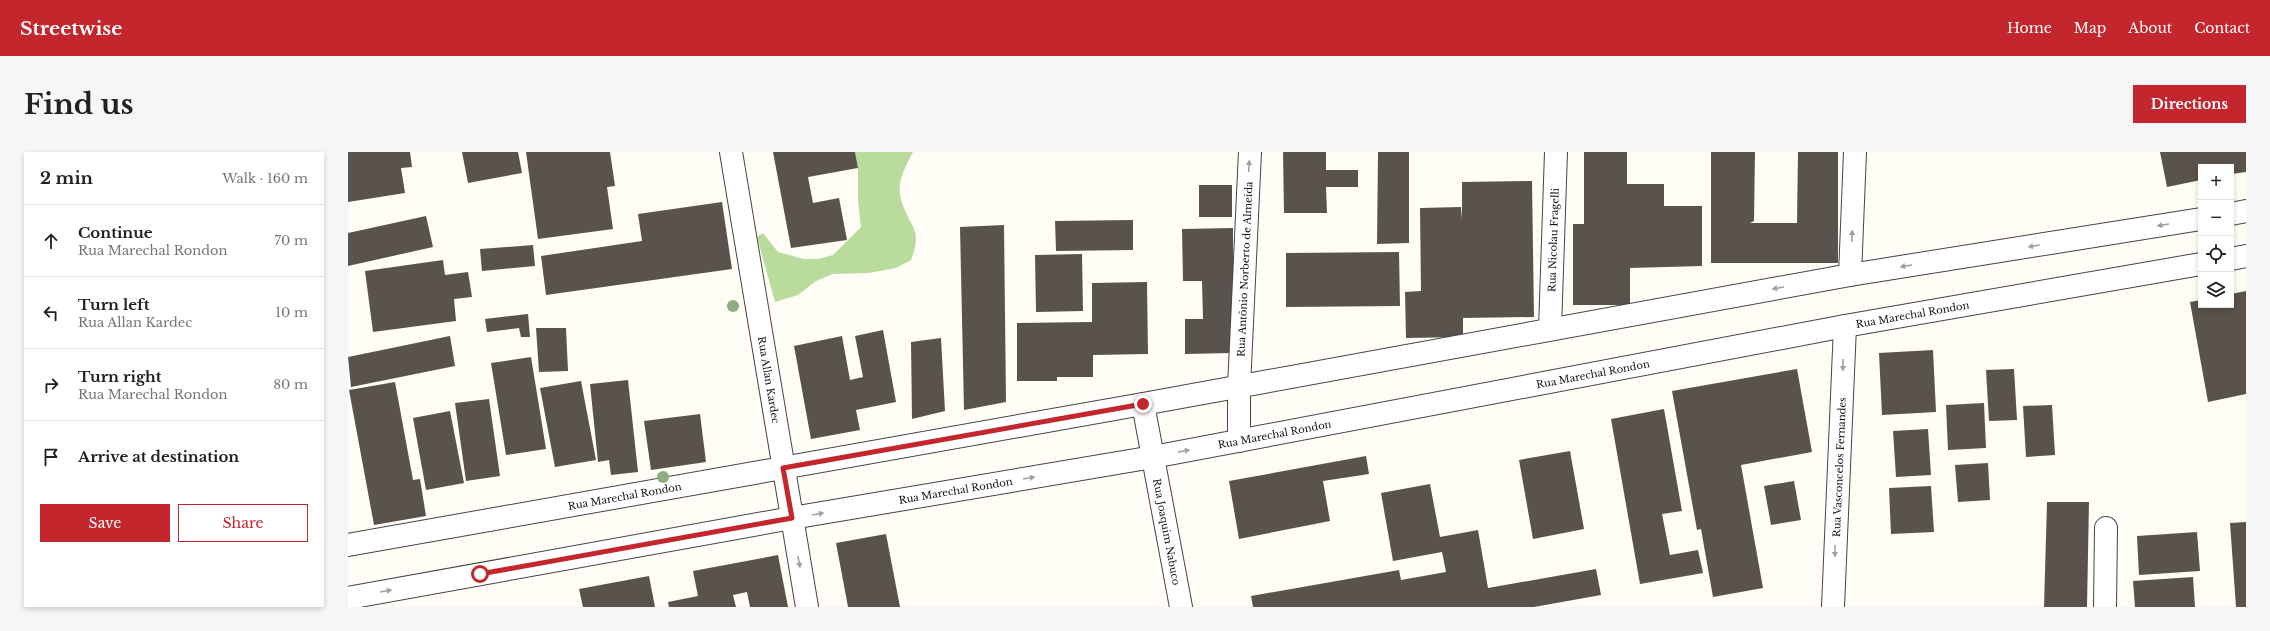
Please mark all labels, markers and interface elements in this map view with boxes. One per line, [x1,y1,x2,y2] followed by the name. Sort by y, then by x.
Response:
[20,17,122,40] text: Streetwise
[2007,19,2052,37] text: Home
[2074,19,2106,37] text: Map
[2128,19,2172,37] text: About
[2194,19,2250,37] text: Contact
[2133,85,2246,123] button: Directions
[24,87,134,122] text: Find us
[1246,160,1253,172] one-way arrow
[2198,164,2234,308] map controls
[2198,164,2234,200] button: +
[40,168,93,189] text: 2 min
[222,170,308,187] text: Walk · 160 m
[1234,181,1256,357] street label: Rua Antônio Norberto de Almeida
[1545,187,1562,292] street label: Rua Nicolau Fragelli
[2198,200,2234,236] button: −
[2156,222,2169,228] one-way arrow
[78,223,153,242] text: Continue
[40,230,62,252] icon: ahead
[1848,230,1855,242] one-way arrow
[275,232,308,249] text: 70 m
[2198,236,2234,272] button: locate
[78,242,228,259] text: Rua Marechal Rondon
[2028,243,2040,249] one-way arrow
[1900,263,1912,269] one-way arrow
[2198,272,2234,308] button: layers
[1772,285,1784,291] one-way arrow
[78,295,149,314] text: Turn left
[1855,298,1970,331] street label: Rua Marechal Rondon
[40,302,62,324] icon: left
[275,304,308,321] text: 10 m
[78,314,192,331] text: Rua Allan Kardec
[755,335,782,425] street label: Rua Allan Kardec
[1535,357,1651,391] street label: Rua Marechal Rondon
[1840,359,1847,371] one-way arrow
[78,367,161,386] text: Turn right
[40,374,62,396] icon: right
[273,376,308,393] text: 80 m
[78,386,228,403] text: Rua Marechal Rondon
[1134,395,1152,413] route end
[1830,397,1849,537] street label: Rua Vasconcelos Fernandes
[1217,417,1333,452] street label: Rua Marechal Rondon
[40,446,62,468] icon: arrive
[78,447,239,466] text: Arrive at destination
[1178,448,1190,454] one-way arrow
[898,475,1014,507] street label: Rua Marechal Rondon
[1022,475,1035,481] one-way arrow
[1150,477,1183,587] street label: Rua Joaquim Nabuco
[567,480,683,513] street label: Rua Marechal Rondon
[40,504,170,542] button: Save
[178,504,308,542] button: Share
[811,510,824,516] one-way arrow
[1832,545,1839,557] one-way arrow
[796,556,802,568] one-way arrow
[471,565,489,583] route start
[380,587,392,593] one-way arrow

